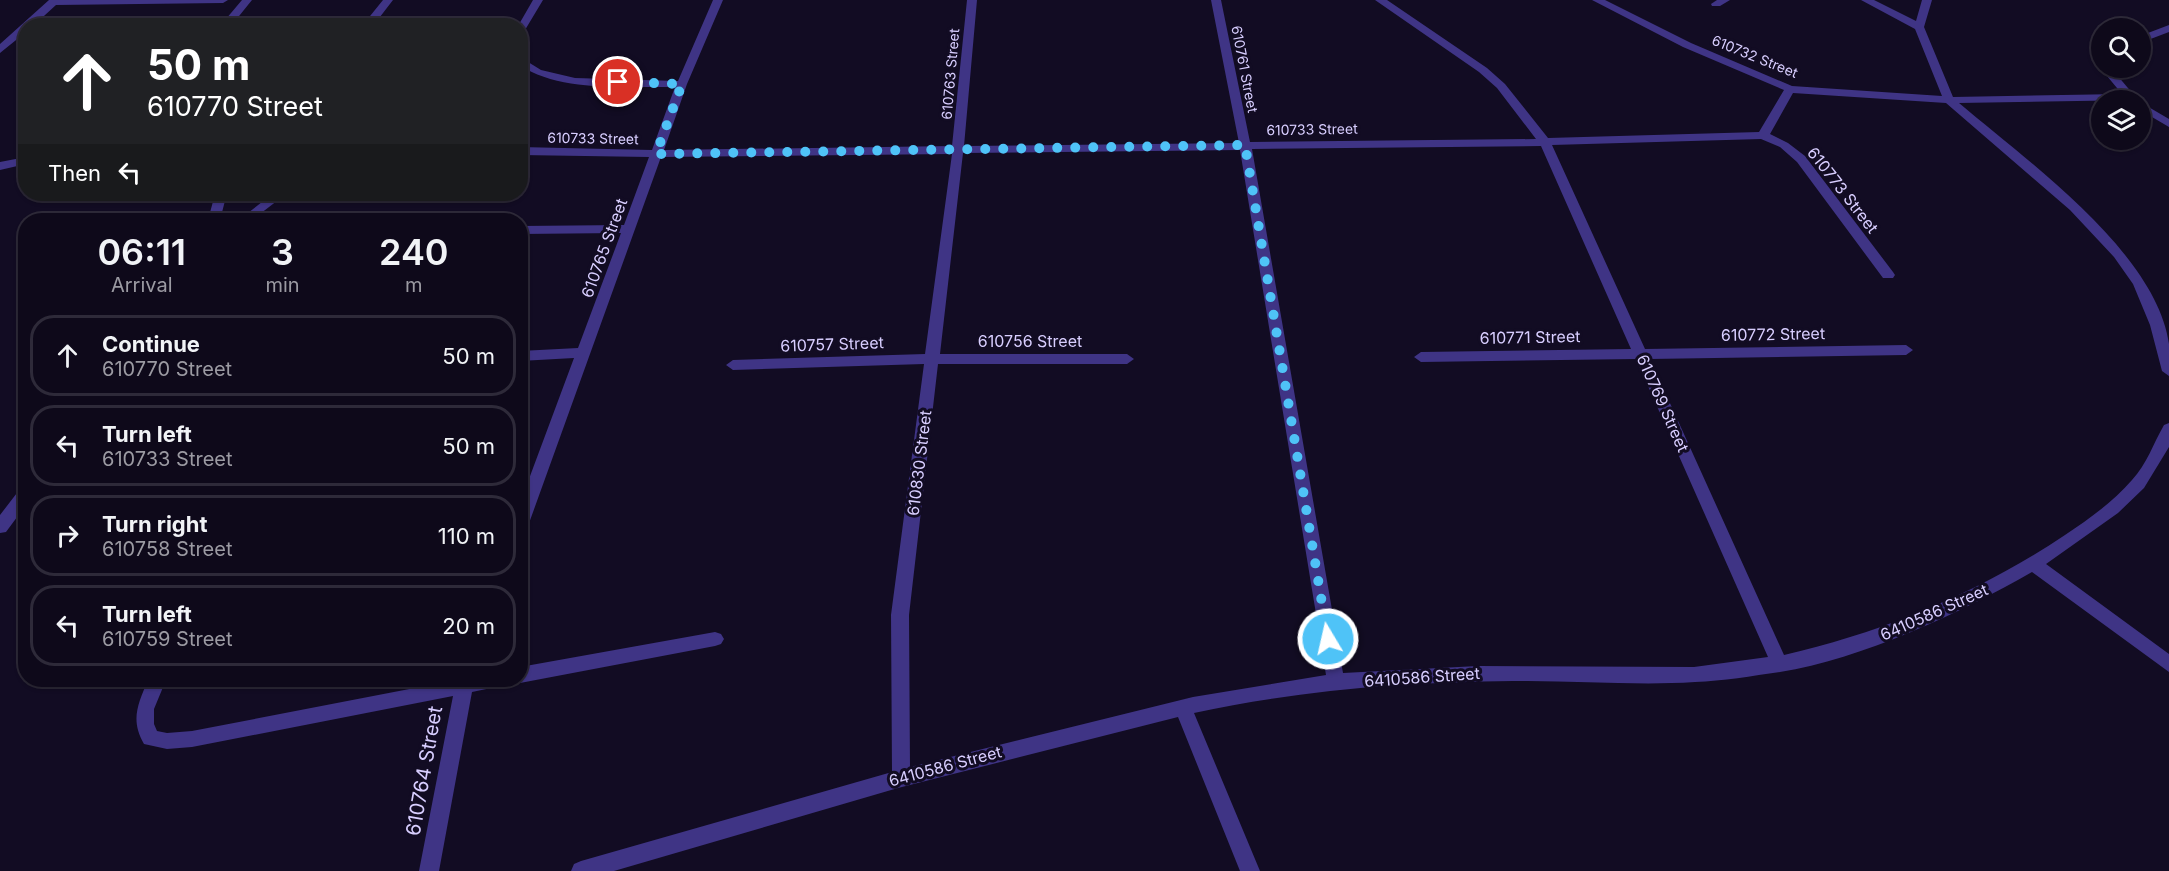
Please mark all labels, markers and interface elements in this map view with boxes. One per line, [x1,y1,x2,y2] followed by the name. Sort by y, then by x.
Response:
[2091,18,2151,150] map controls
[2091,18,2151,78] button: search
[1228,24,1262,114] street label: 610761 Street
[938,27,962,120] street label: 610763 Street
[1710,31,1801,81] street label: 610732 Street
[147,39,250,90] text: 50 m
[48,42,126,120] icon: ahead
[592,56,643,107] pin
[601,65,634,98] icon: arrive
[147,90,323,123] text: 610770 Street
[2091,90,2151,150] button: layers
[1266,120,1358,138] street label: 610733 Street
[547,129,639,147] street label: 610733 Street
[1803,143,1883,237] street label: 610773 Street
[113,156,146,189] icon: left
[48,160,101,186] text: Then
[577,196,631,300] street label: 610765 Street
[97,230,186,274] text: 06:11
[271,230,294,274] text: 3
[379,230,449,274] text: 240
[111,273,173,297] text: Arrival
[265,273,300,297] text: min
[405,273,423,297] text: m
[1721,323,1825,345] street label: 610772 Street
[1479,326,1581,348] street label: 610771 Street
[102,331,200,357] text: Continue
[978,331,1082,351] street label: 610756 Street
[780,332,884,356] street label: 610757 Street
[51,339,84,372] icon: ahead
[442,343,495,369] text: 50 m
[1633,351,1693,455] street label: 610769 Street
[102,357,232,381] text: 610770 Street
[903,409,935,517] street label: 610830 Street
[102,421,192,447] text: Turn left
[51,429,84,462] icon: left
[442,433,495,459] text: 50 m
[102,447,233,471] text: 610733 Street
[102,511,208,537] text: Turn right
[51,519,84,552] icon: right
[438,523,495,549] text: 110 m
[102,537,232,561] text: 610758 Street
[1877,579,1991,645] street label: 6410586 Street
[102,601,192,627] text: Turn left
[1296,607,1360,671] position arrow
[51,609,84,642] icon: left
[442,613,495,639] text: 20 m
[102,627,233,651] text: 610759 Street
[1364,663,1480,691] street label: 6410586 Street
[401,704,447,838] street label: 610764 Street
[887,741,1003,791] street label: 6410586 Street

